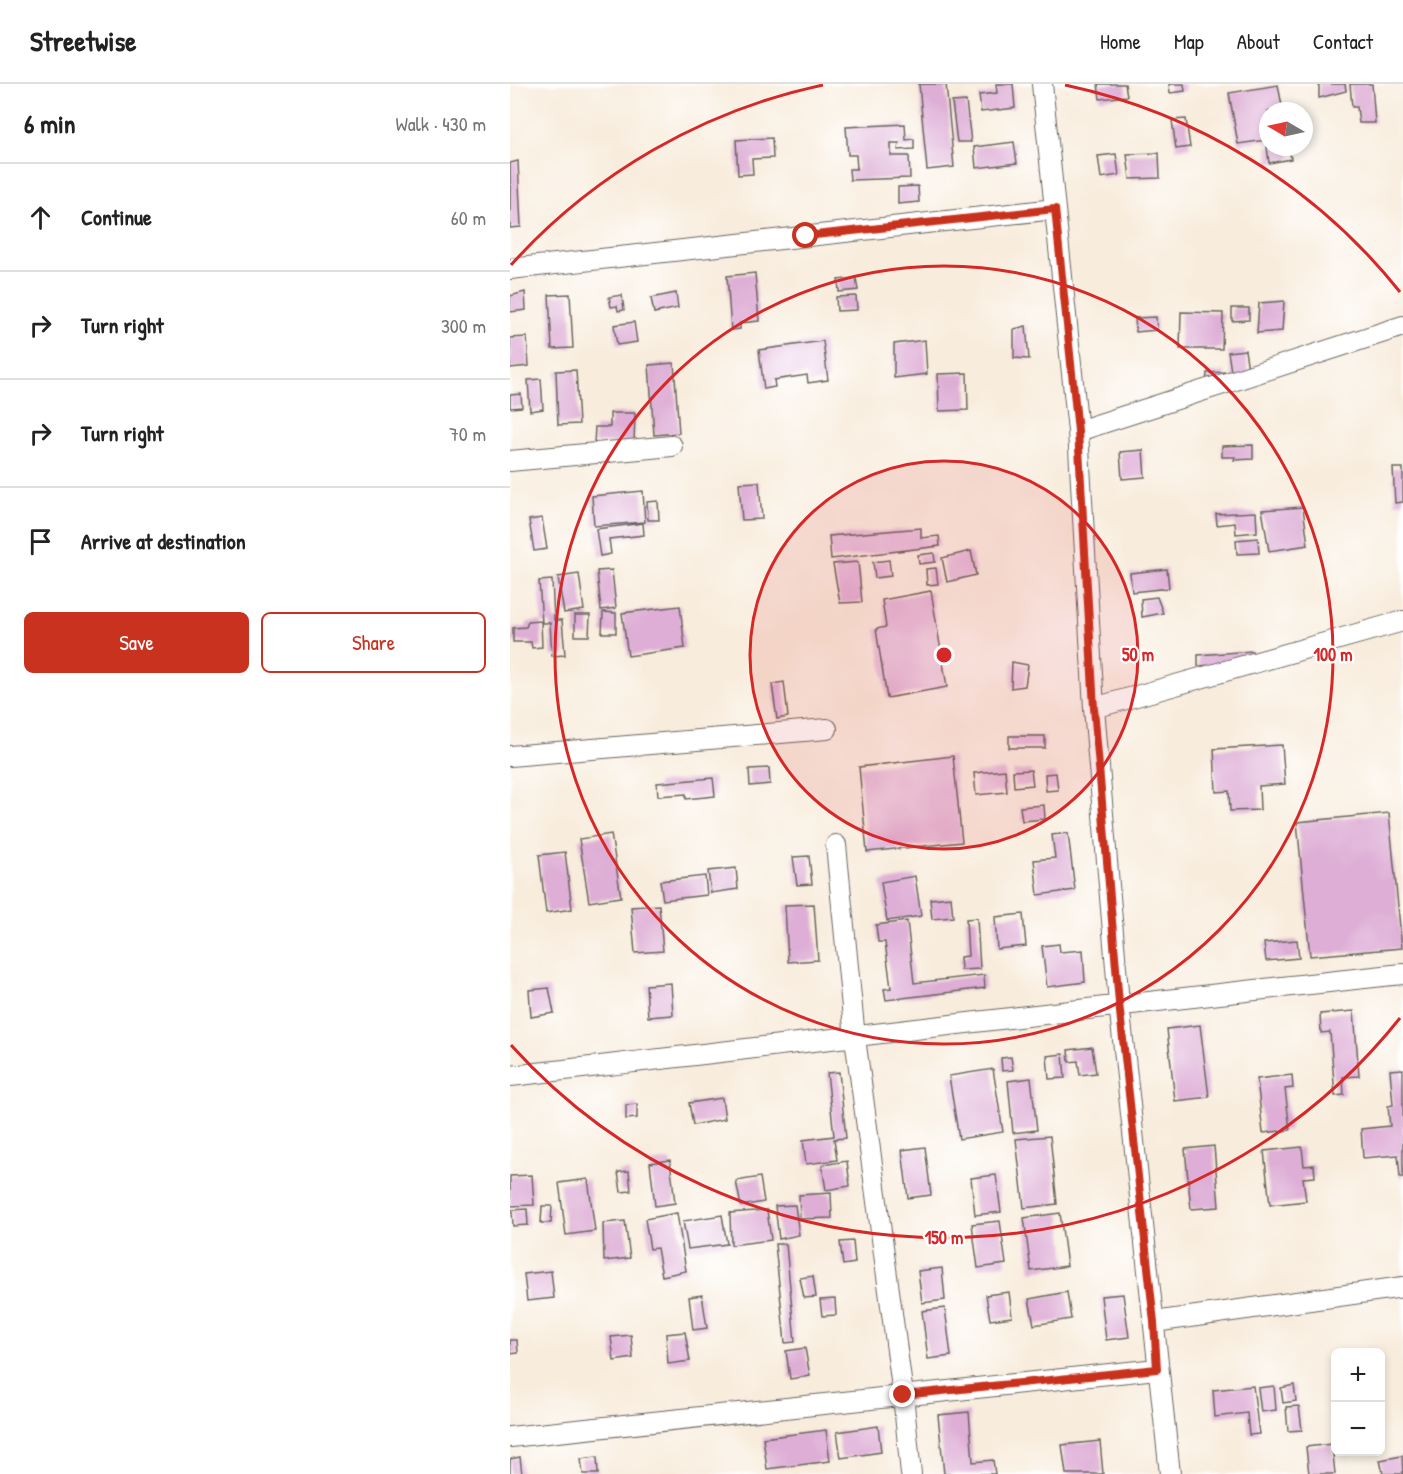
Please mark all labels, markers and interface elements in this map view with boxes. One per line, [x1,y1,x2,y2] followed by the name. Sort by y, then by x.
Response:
[30,22,136,60] text: Streetwise
[1100,27,1141,56] text: Home
[1174,27,1204,56] text: Map
[1237,27,1280,56] text: About
[1313,27,1373,56] text: Contact
[1259,102,1313,156] north arrow
[24,106,76,141] text: 6 min
[395,110,486,137] text: Walk · 430 m
[24,201,57,234] icon: ahead
[81,202,152,232] text: Continue
[451,204,486,231] text: 60 m
[792,222,818,248] route start
[24,309,57,342] icon: right
[81,310,164,340] text: Turn right
[441,312,486,339] text: 300 m
[24,417,57,450] icon: right
[81,418,164,448] text: Turn right
[449,420,486,447] text: 70 m
[24,525,57,558] icon: arrive
[81,526,246,556] text: Arrive at destination
[24,612,249,673] button: Save
[261,612,486,673] button: Share
[1122,642,1154,667] text: 50 m
[1313,642,1353,667] text: 100 m
[934,645,954,665] centre of rings
[925,1225,963,1250] text: 150 m
[1331,1348,1385,1456] map controls
[1331,1348,1385,1402] button: +
[889,1381,915,1407] route end
[1331,1402,1385,1456] button: −

